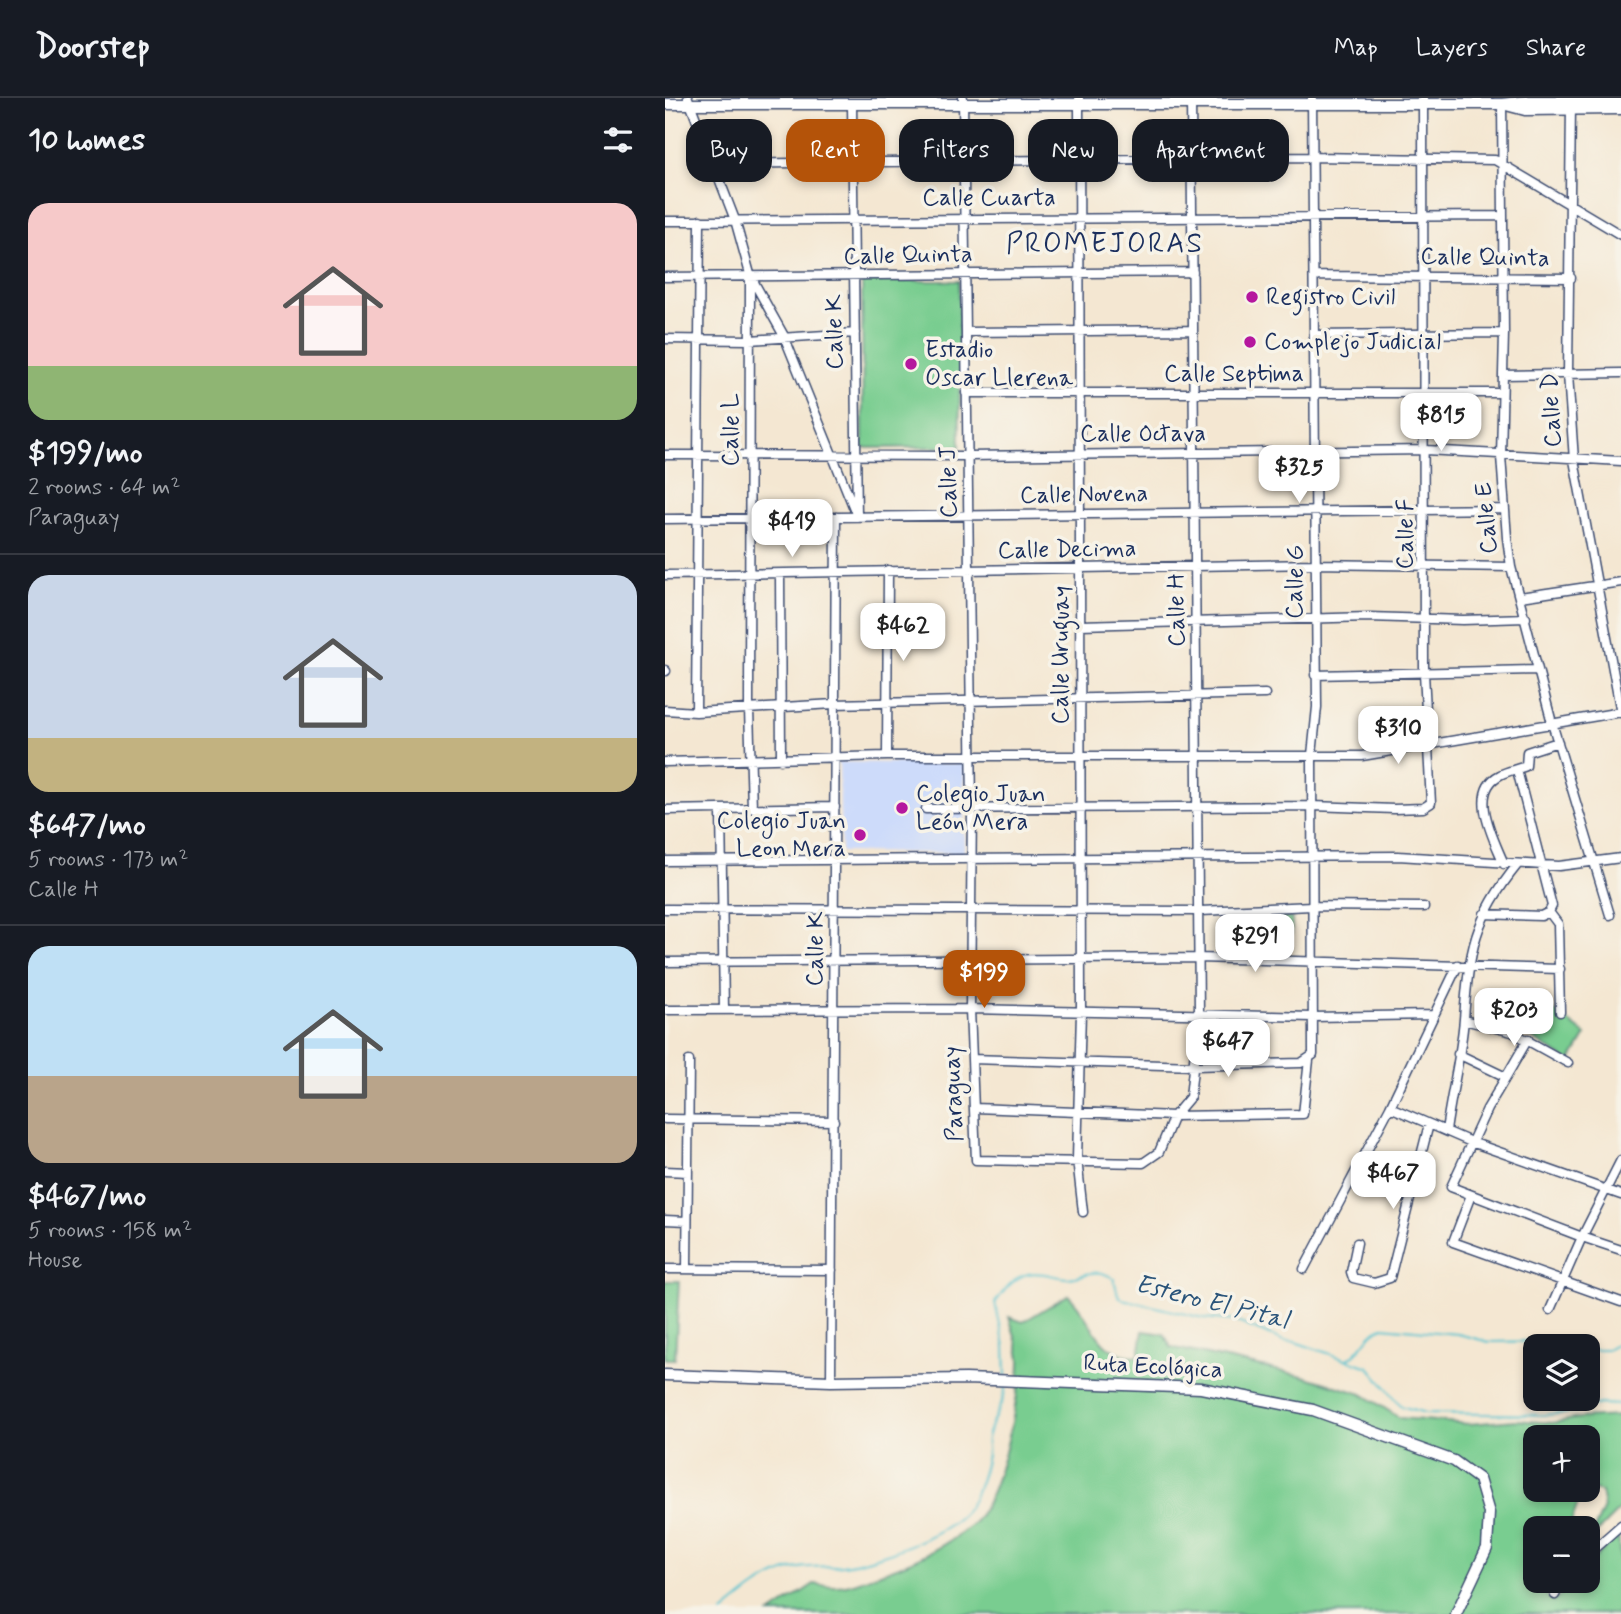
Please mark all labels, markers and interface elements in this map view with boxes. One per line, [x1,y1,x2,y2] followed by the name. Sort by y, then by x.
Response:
[35,26,150,70] text: Doorstep
[1334,33,1378,64] text: Map
[1416,33,1488,64] text: Layers
[1526,33,1586,64] text: Share
[686,119,772,182] chip: Buy
[786,119,885,182] chip: Rent
[899,119,1014,182] chip: Filters
[1028,119,1118,182] chip: New
[1132,119,1289,182] chip: Apartment
[28,121,145,160] text: 10 homes
[599,121,637,159] icon: filters
[922,183,1056,214] street label: Calle Cuarta
[1006,226,1204,263] district label: PROMEJORAS
[843,239,973,273] street label: Calle Quinta
[1420,241,1550,275] street label: Calle Quinta
[270,248,396,374] icon: home
[1266,282,1395,316] place label: Registro Civil
[1244,289,1260,305] marker: Registro Civil
[819,294,851,370] street label: Calle K
[1264,327,1441,358] place label: Complejo Judicial
[1242,334,1258,350] marker: Complejo Judicial
[925,335,1074,394] place label: Estadio Oscar Llerena
[903,356,919,372] marker: Estadio Oscar Llerena
[1164,359,1304,390] street label: Calle Septima
[1535,372,1569,448] street label: Calle D
[716,393,747,466] street label: Calle L
[1400,394,1482,453] pin: $815
[1416,401,1466,431] text: $815
[1080,419,1206,450] street label: Calle Octava
[28,434,143,473] text: $199/mo
[933,446,965,518] street label: Calle J
[1258,446,1340,505] pin: $325
[1275,453,1323,483] text: $325
[28,473,180,503] text: 2 rooms · 64 m²
[1020,478,1148,512] street label: Calle Novena
[1468,481,1506,555] street label: Calle E
[1390,498,1422,570] street label: Calle F
[751,500,833,559] pin: $419
[28,503,120,533] text: Paraguay
[768,507,816,537] text: $419
[997,533,1137,567] street label: Calle Decima
[1280,545,1311,619] street label: Calle G
[1161,573,1193,647] street label: Calle H
[1046,586,1080,724] street label: Calle Uruguay
[862,603,944,663] pin: $462
[876,611,930,641] text: $462
[270,620,396,746] icon: home
[1357,706,1439,766] pin: $310
[1374,714,1422,744] text: $310
[916,779,1045,838] place label: Colegio Juan León Mera
[894,800,910,816] marker: Colegio Juan León Mera
[28,806,146,845] text: $647/mo
[717,806,846,865] place label: Colegio Juan Leon Mera
[852,827,868,843] marker: Colegio Juan Leon Mera
[28,845,188,875] text: 5 rooms · 173 m²
[28,875,99,905] text: Calle H
[800,911,832,987] street label: Calle K
[1214,914,1296,974] pin: $291
[1231,922,1279,952] text: $291
[943,950,1025,1010] pin: $199
[959,958,1009,988] text: $199
[1473,988,1555,1048] pin: $203
[270,991,396,1117] icon: home
[1490,996,1538,1026] text: $203
[1187,1020,1269,1079] pin: $647
[1202,1027,1254,1057] text: $647
[937,1046,973,1142] street label: Paraguay
[1352,1152,1434,1211] pin: $467
[1367,1159,1419,1189] text: $467
[28,1177,146,1216] text: $467/mo
[28,1216,192,1246] text: 5 rooms · 158 m²
[28,1246,82,1276] text: House
[1132,1267,1294,1339] water label: Estero El Pital
[1523,1334,1600,1593] map controls
[1523,1334,1600,1411] button: layers
[1083,1348,1223,1386] street label: Ruta Ecológica
[1523,1425,1600,1502] button: +
[1523,1516,1600,1593] button: −

